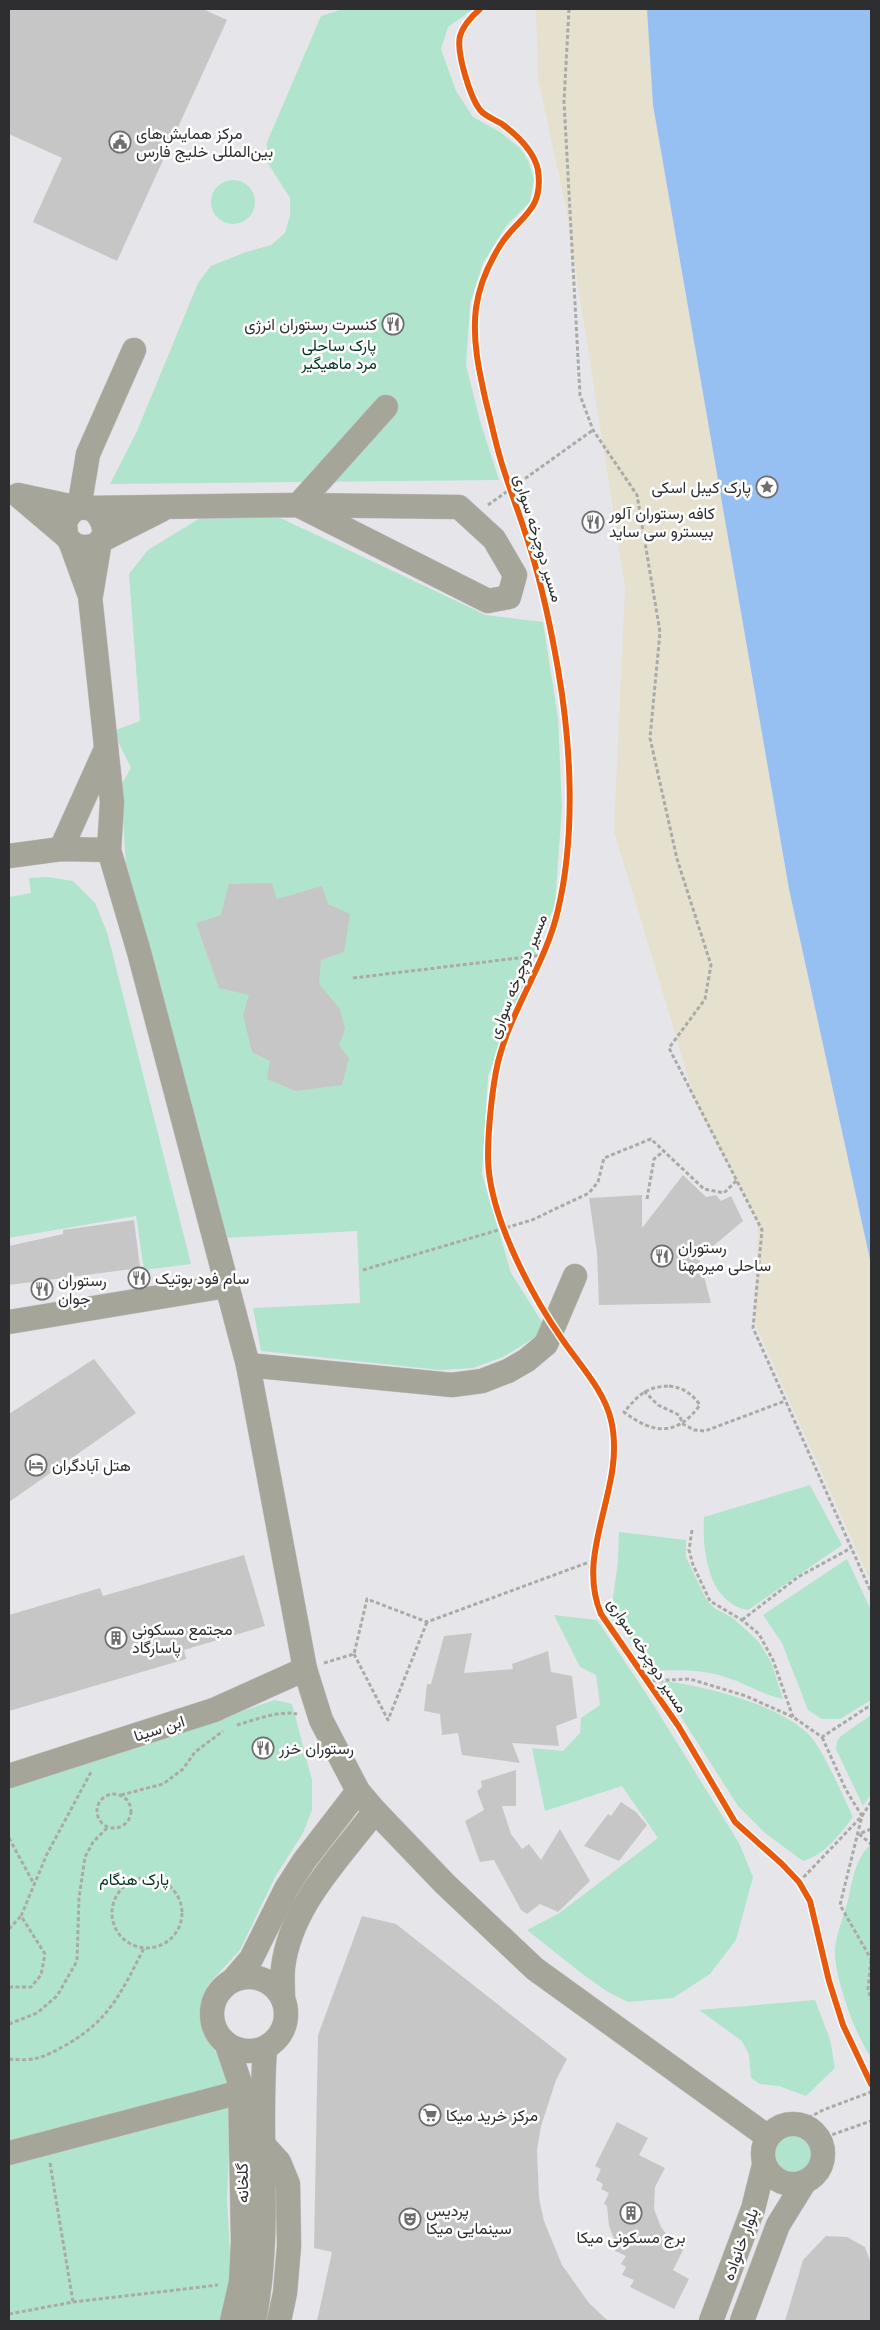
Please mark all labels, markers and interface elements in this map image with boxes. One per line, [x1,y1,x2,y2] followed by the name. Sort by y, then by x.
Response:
[136,124,273,163] place label: مرکز همایش‌های بین‌المللی خلیج فارس
[108,130,132,154] public building icon: مرکز همایش‌های بین‌المللی خلیج فارس
[381,312,405,336] restaurant icon: کنسرت رستوران انرژی
[244,315,377,335] place label: کنسرت رستوران انرژی
[300,336,377,374] park label: پارک ساحلی مرد ماهیگیر
[508,472,567,605] street label: مسیر دوچرخه سواری
[755,475,779,499] place icon: پارک کیبل اسکی
[651,478,751,499] place label: پارک کیبل اسکی
[608,504,715,542] place label: کافه رستوران آلور بیسترو سی ساید
[581,510,605,534] restaurant icon: کافه رستوران آلور بیسترو سی ساید
[484,911,553,1042] street label: مسیر دوچرخه سواری
[678,1238,771,1276] place label: رستوران ساحلی میرمهنا
[650,1244,674,1268] restaurant icon: رستوران ساحلی میرمهنا
[127,1266,151,1290] restaurant icon: سام فود بوتیک
[155,1269,249,1289] place label: سام فود بوتیک
[58,1271,107,1309] place label: رستوران جوان
[30,1277,54,1301] restaurant icon: رستوران جوان
[24,1453,48,1477] hotel icon: هتل آبادگران
[52,1456,131,1476] place label: هتل آبادگران
[602,1594,692,1717] street label: مسیر دوچرخه سواری
[132,1620,232,1659] place label: مجتمع مسکونی پاسارگاد
[104,1626,128,1650] building icon: مجتمع مسکونی پاسارگاد
[131,1711,187,1747] street label: ابن سینا
[251,1736,275,1760] restaurant icon: رستوران خزر
[278,1739,354,1759] place label: رستوران خزر
[99,1870,169,1891] park label: پارک هنگام
[418,2103,442,2127] supermarket icon: مرکز خرید میکا
[446,2106,538,2126] place label: مرکز خرید میکا
[233,2163,252,2203] street label: گلخانه
[426,2201,512,2239] place label: پردیس سینمایی میکا
[619,2201,643,2225] building icon: برج مسکونی میکا
[719,2205,763,2283] street label: بلوار خانواده
[398,2207,422,2231] theatre icon: پردیس سینمایی میکا
[577,2228,685,2249] place label: برج مسکونی میکا

